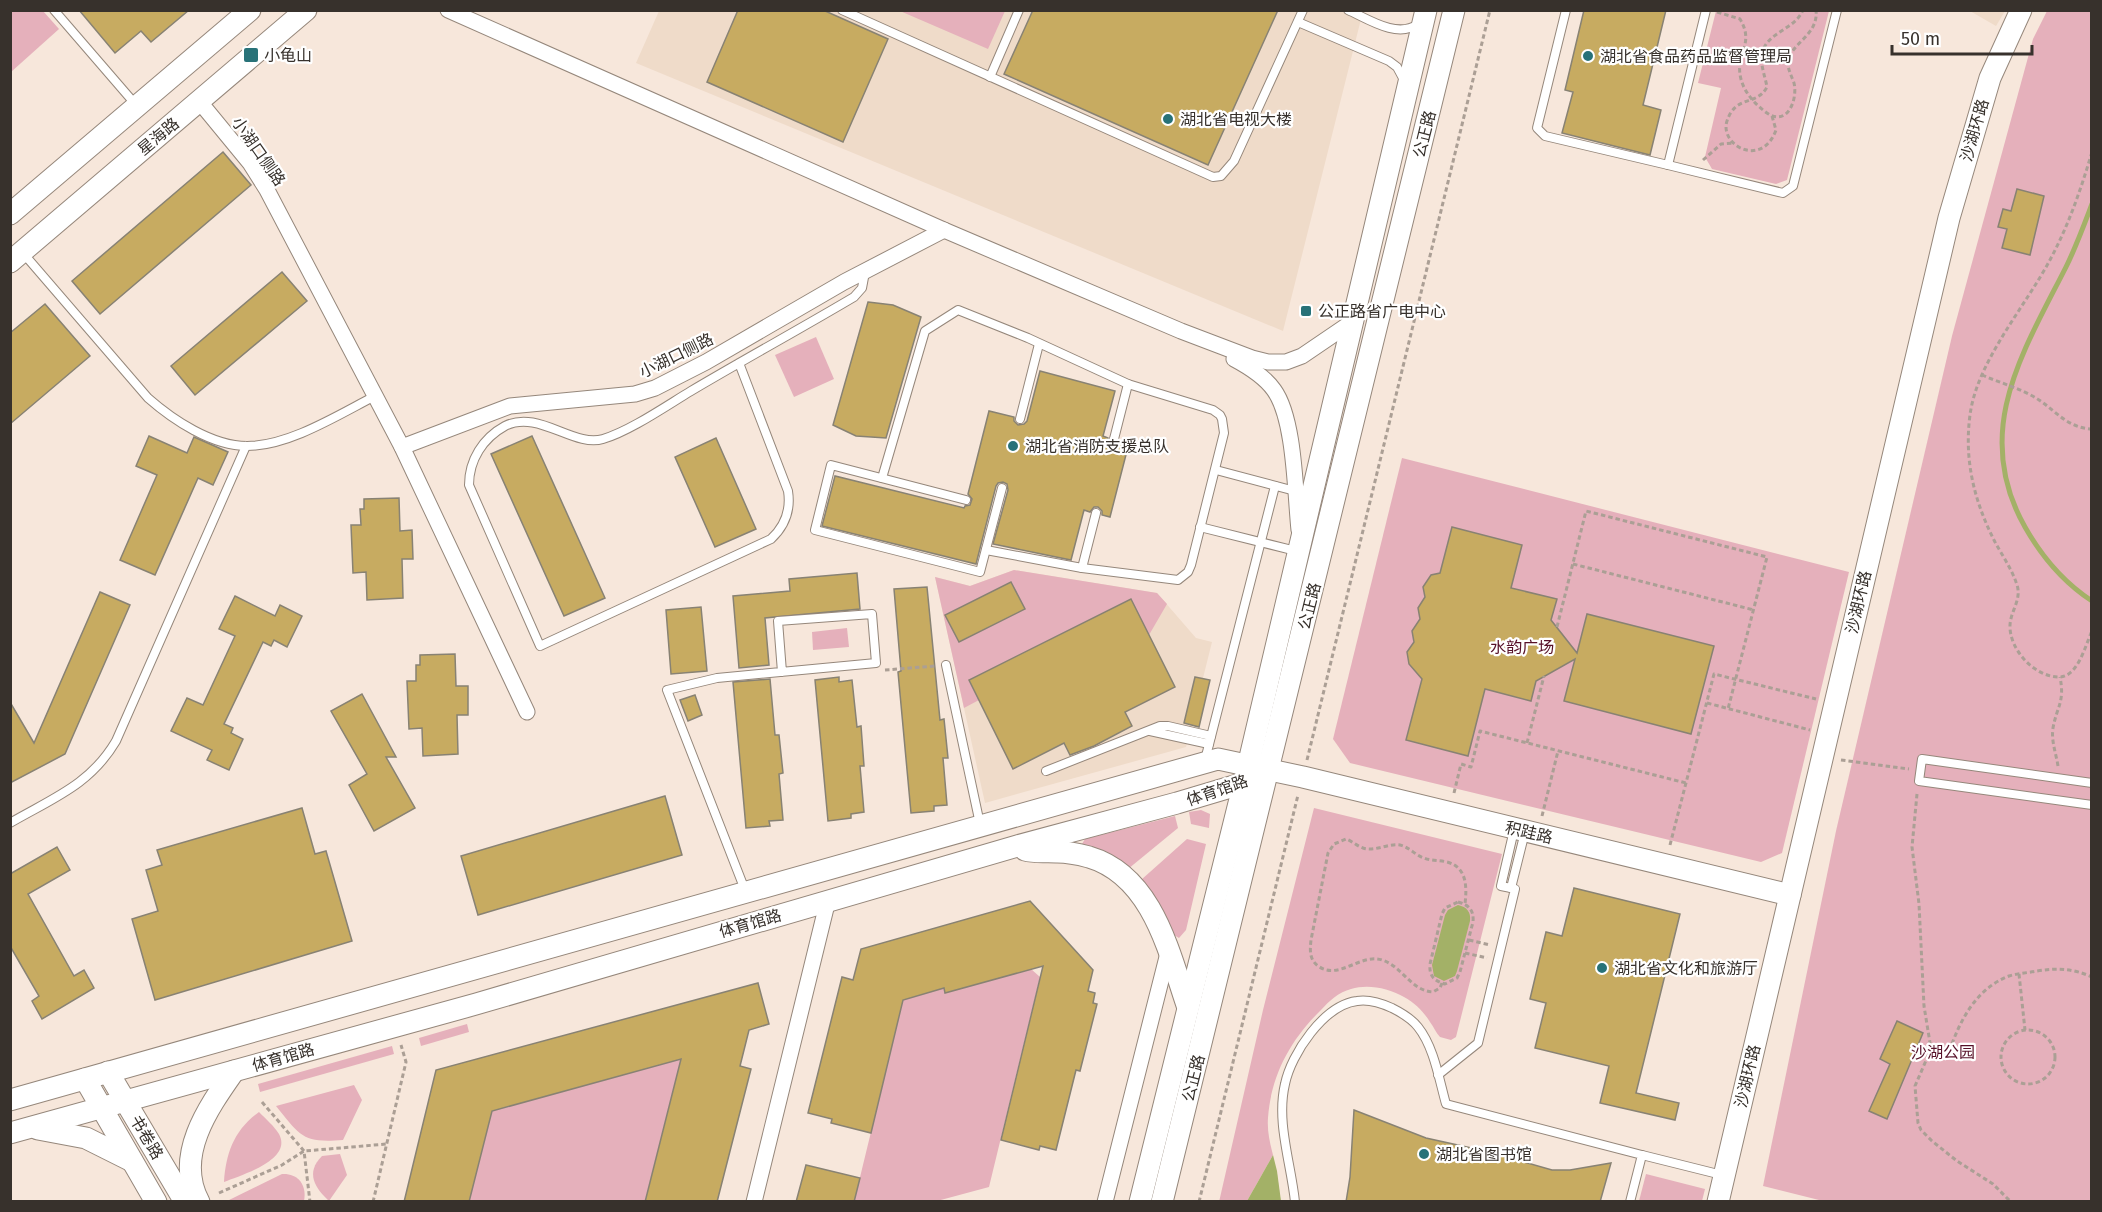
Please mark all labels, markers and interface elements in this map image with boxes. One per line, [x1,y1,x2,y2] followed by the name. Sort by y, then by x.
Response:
[1892,18,2032,56] scale bar
[1901,28,1940,50] text: 50 m
[242,46,260,64] marker: 小龟山
[264,46,312,65] place label: 小龟山
[1600,47,1792,66] place label: 湖北省食品药品监督管理局
[1581,49,1595,63] marker: 湖北省食品药品监督管理局
[1957,97,1992,164] street label: 沙湖环路
[1409,109,1440,160] street label: 公正路
[1180,110,1292,129] place label: 湖北省电视大楼
[1161,112,1175,126] marker: 湖北省电视大楼
[228,113,289,190] street label: 小湖口侧路
[134,114,183,159] street label: 星海路
[1318,302,1446,321] place label: 公正路省广电中心
[1299,304,1313,318] marker: 公正路省广电中心
[636,329,716,382] street label: 小湖口侧路
[1025,437,1169,456] place label: 湖北省消防支援总队
[1006,439,1020,453] marker: 湖北省消防支援总队
[1842,569,1875,635] street label: 沙湖环路
[1294,581,1325,632] street label: 公正路
[1490,638,1554,657] park label: 水韵广场
[1184,771,1251,810] street label: 体育馆路
[1503,818,1554,847] street label: 积跬路
[717,906,784,941] street label: 体育馆路
[1614,959,1758,978] place label: 湖北省文化和旅游厅
[1595,961,1609,975] marker: 湖北省文化和旅游厅
[250,1040,317,1075] street label: 体育馆路
[1731,1043,1764,1109] street label: 沙湖环路
[1911,1043,1975,1062] park label: 沙湖公园
[1178,1053,1209,1104] street label: 公正路
[126,1112,167,1163] street label: 书卷路
[1436,1145,1532,1164] place label: 湖北省图书馆
[1417,1147,1431,1161] marker: 湖北省图书馆

